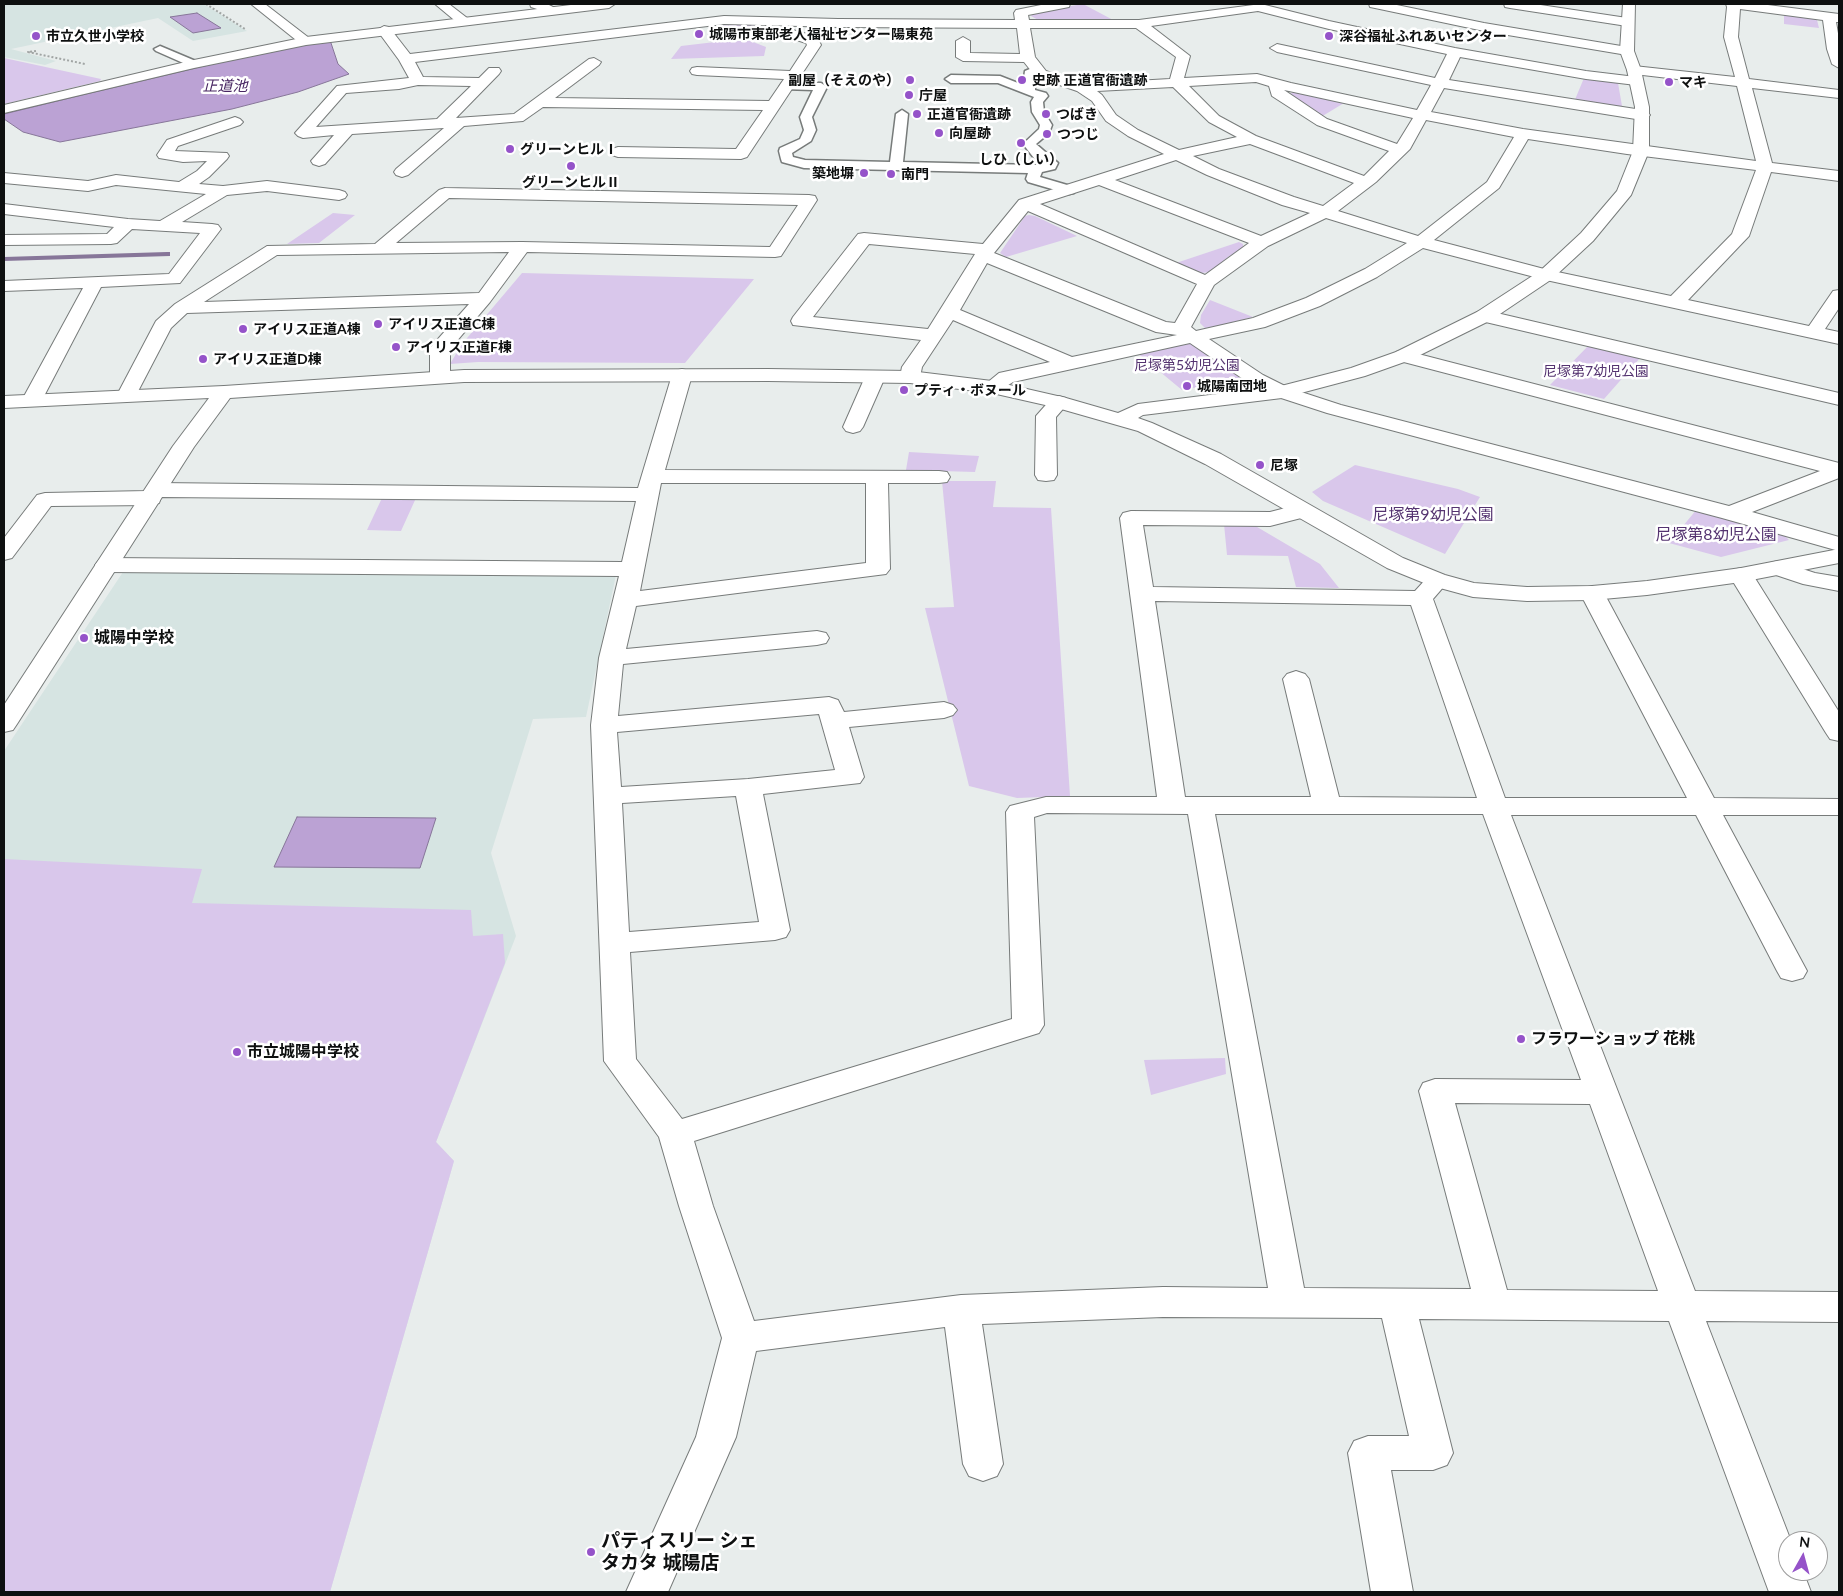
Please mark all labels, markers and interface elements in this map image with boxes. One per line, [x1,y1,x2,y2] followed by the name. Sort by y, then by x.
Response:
[709,26,933,42] place label: 城陽市東部老人福祉センター陽東苑
[46,28,144,44] place label: 市立久世小学校
[693,28,705,40] marker: 城陽市東部老人福祉センター陽東苑
[1339,28,1507,44] place label: 深谷福祉ふれあいセンター
[30,30,42,42] marker: 市立久世小学校
[1323,30,1335,42] marker: 深谷福祉ふれあいセンター
[788,72,900,88] place label: 副屋（そえのや）
[1032,72,1147,88] place label: 史跡 正道官衙遺跡
[904,74,916,86] marker: 副屋（そえのや）
[1016,74,1028,86] marker: 史跡 正道官衙遺跡
[1679,74,1707,90] place label: マキ
[1663,76,1675,88] marker: マキ
[203,77,247,95] water label: 正道池
[919,87,947,103] place label: 庁屋
[903,89,915,101] marker: 庁屋
[927,106,1011,122] place label: 正道官衙遺跡
[1056,106,1098,122] place label: つばき
[911,108,923,120] marker: 正道官衙遺跡
[1040,108,1052,120] marker: つばき
[949,125,991,141] place label: 向屋跡
[1057,126,1099,142] place label: つつじ
[933,127,945,139] marker: 向屋跡
[1041,128,1053,140] marker: つつじ
[1015,137,1027,149] marker: しひ（しい）
[520,141,618,157] place label: グリーンヒルⅠ
[504,143,516,155] marker: グリーンヒルⅠ
[979,151,1063,167] place label: しひ（しい）
[565,160,577,172] marker: グリーンヒルⅡ
[812,165,854,181] place label: 築地塀
[901,166,929,182] place label: 南門
[858,167,870,179] marker: 築地塀
[885,168,897,180] marker: 南門
[522,174,620,190] place label: グリーンヒルⅡ
[388,316,495,332] place label: アイリス正道C棟
[372,318,384,330] marker: アイリス正道C棟
[253,321,361,337] place label: アイリス正道A棟
[237,323,249,335] marker: アイリス正道A棟
[406,339,512,355] place label: アイリス正道F棟
[390,341,402,353] marker: アイリス正道F棟
[213,351,322,367] place label: アイリス正道D棟
[197,353,209,365] marker: アイリス正道D棟
[1134,357,1240,373] park label: 尼塚第5幼児公園
[1543,363,1649,379] park label: 尼塚第7幼児公園
[1197,378,1267,394] place label: 城陽南団地
[1181,380,1193,392] marker: 城陽南団地
[914,382,1026,398] place label: プティ・ボヌール
[898,384,910,396] marker: プティ・ボヌール
[1270,457,1298,473] place label: 尼塚
[1254,459,1266,471] marker: 尼塚
[1372,505,1494,525] park label: 尼塚第9幼児公園
[1655,525,1777,545] park label: 尼塚第8幼児公園
[94,628,174,648] place label: 城陽中学校
[78,632,90,644] marker: 城陽中学校
[1531,1029,1695,1049] place label: フラワーショップ 花桃
[1515,1033,1527,1045] marker: フラワーショップ 花桃
[247,1042,359,1062] place label: 市立城陽中学校
[231,1046,243,1058] marker: 市立城陽中学校
[601,1530,758,1574] place label: パティスリー シェ タカタ 城陽店
[1778,1531,1828,1581] north arrow
[1798,1533,1811,1551] text: N
[585,1546,597,1558] marker: パティスリー シェ タカタ 城陽店

